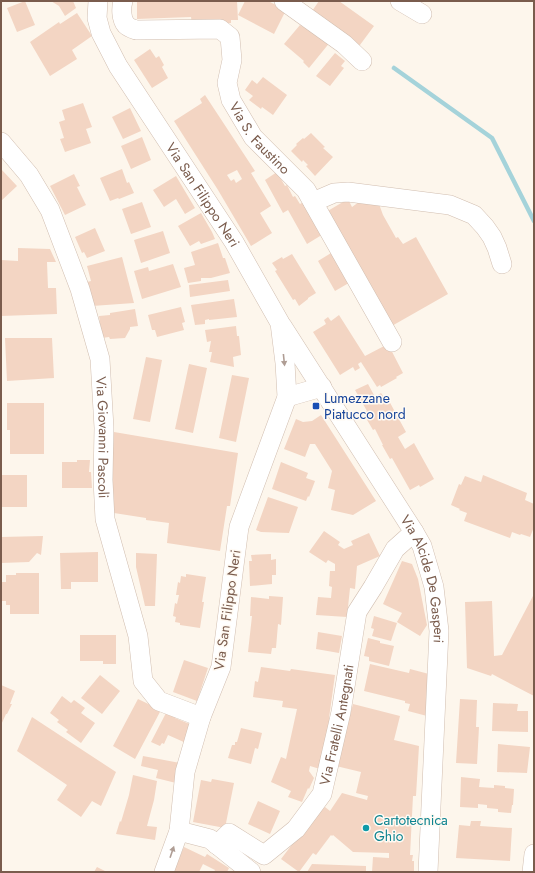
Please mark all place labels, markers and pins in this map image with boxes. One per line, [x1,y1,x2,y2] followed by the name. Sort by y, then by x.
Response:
[324,388,406,424] place label: Lumezzane Piatucco nord
[311,401,321,411] marker: Lumezzane Piatucco nord
[374,810,448,846] place label: Cartotecnica Ghio
[361,823,371,833] marker: Cartotecnica Ghio

